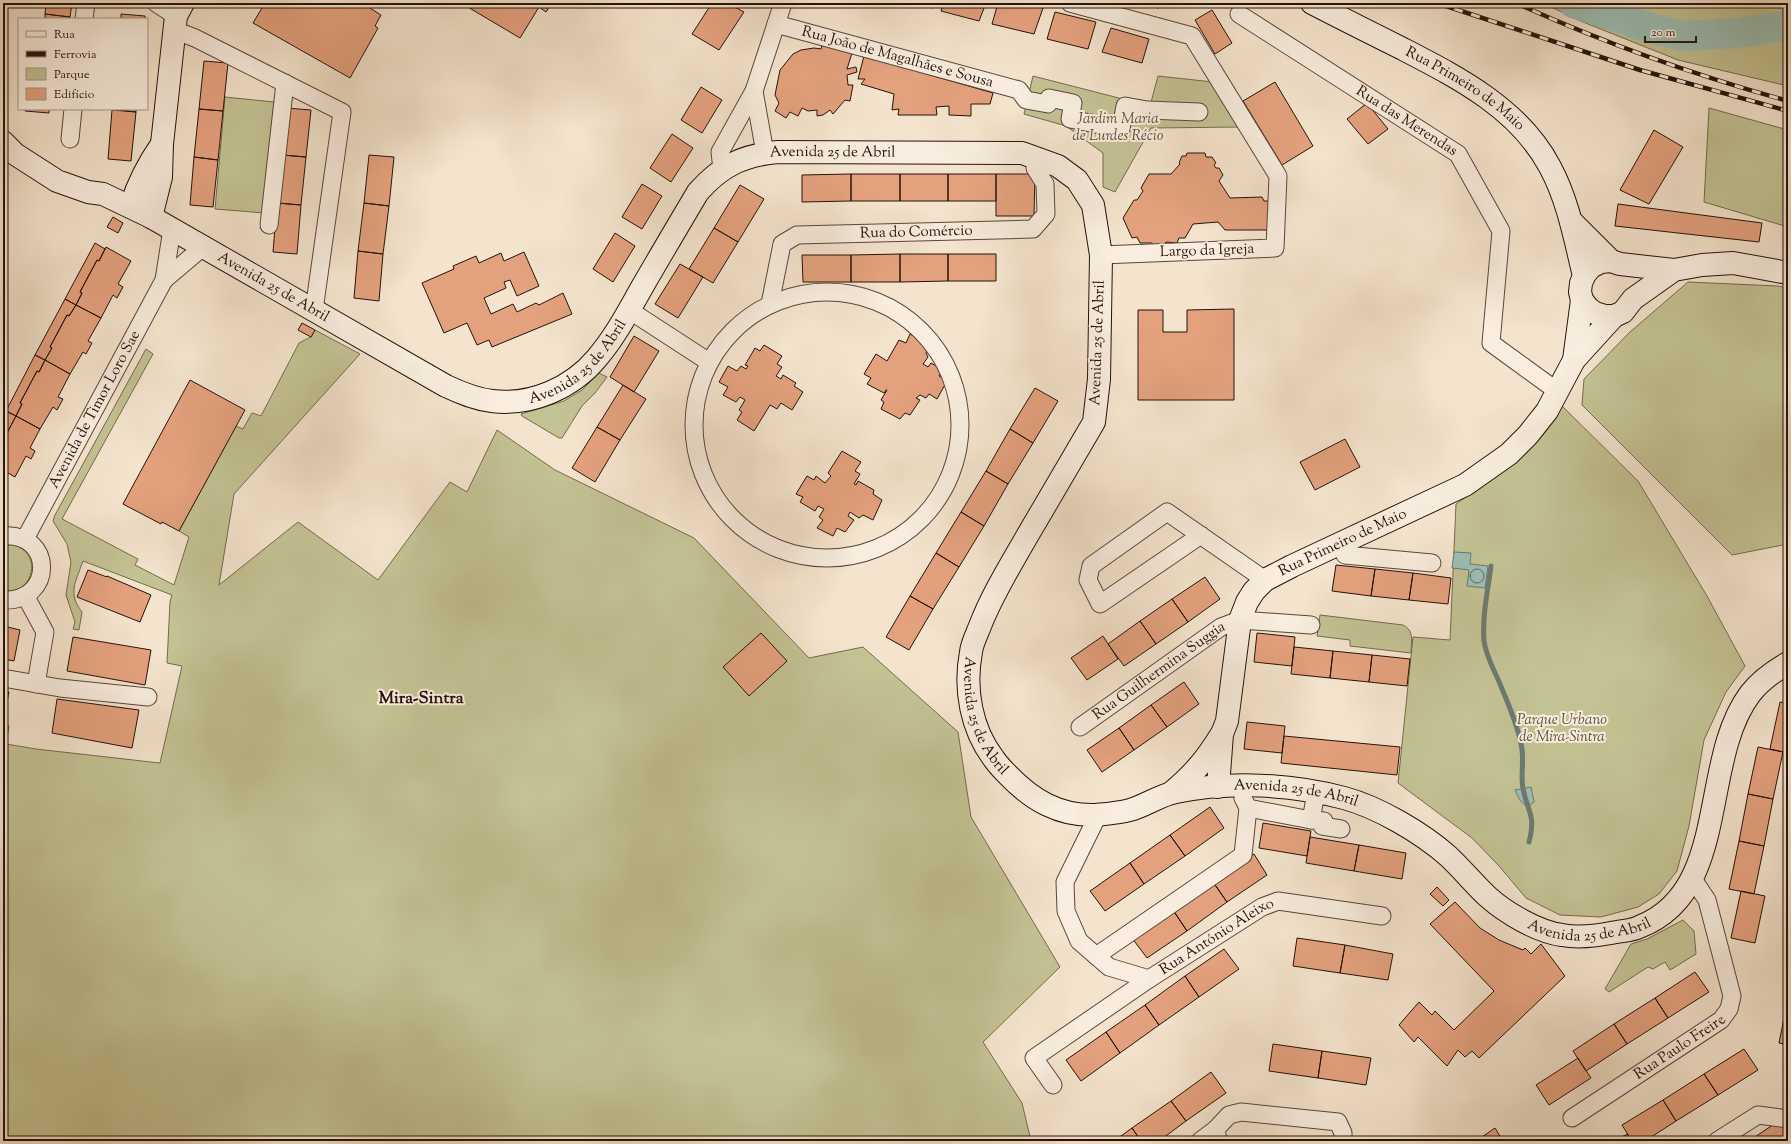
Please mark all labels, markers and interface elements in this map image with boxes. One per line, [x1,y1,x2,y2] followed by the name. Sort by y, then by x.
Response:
[18,18,148,110] legend
[1645,18,1696,44] scale bar
[799,21,996,93] street label: Rua João de Magalhães e Sousa
[1651,24,1676,42] text: 20 m
[54,26,75,44] text: Rua
[1402,42,1530,136] street label: Rua Primeiro de Maio
[54,46,97,64] text: Ferrovia
[54,66,90,84] text: Parque
[1352,81,1462,162] street label: Rua das Merendas
[54,86,95,104] text: Edifício
[1072,109,1164,147] park label: Jardim Maria de Lurdes Récio
[769,141,896,163] street label: Avenida 25 de Abril
[860,220,973,244] street label: Rua do Comércio
[1159,239,1255,263] street label: Largo da Igreja
[213,247,333,327] street label: Avenida 25 de Abril
[1085,280,1111,406] street label: Avenida 25 de Abril
[526,316,632,409] street label: Avenida 25 de Abril
[44,327,145,492] street label: Avenida de Timor Loro Sae
[1275,503,1410,582] street label: Rua Primeiro de Maio
[1088,616,1228,725] street label: Rua Guilhermina Suggia
[958,656,1013,780] street label: Avenida 25 de Abril
[379,687,464,711] district label: Mira-Sintra
[1517,710,1607,748] park label: Parque Urbano de Mira-Sintra
[1234,775,1361,812] street label: Avenida 25 de Abril
[1155,893,1277,980] street label: Rua António Aleixo
[1526,910,1652,928] street label: Avenida 25 de Abril
[1524,913,1655,947] text: Avenida 25 de Abril
[1630,1011,1732,1085] street label: Rua Paulo Freire

